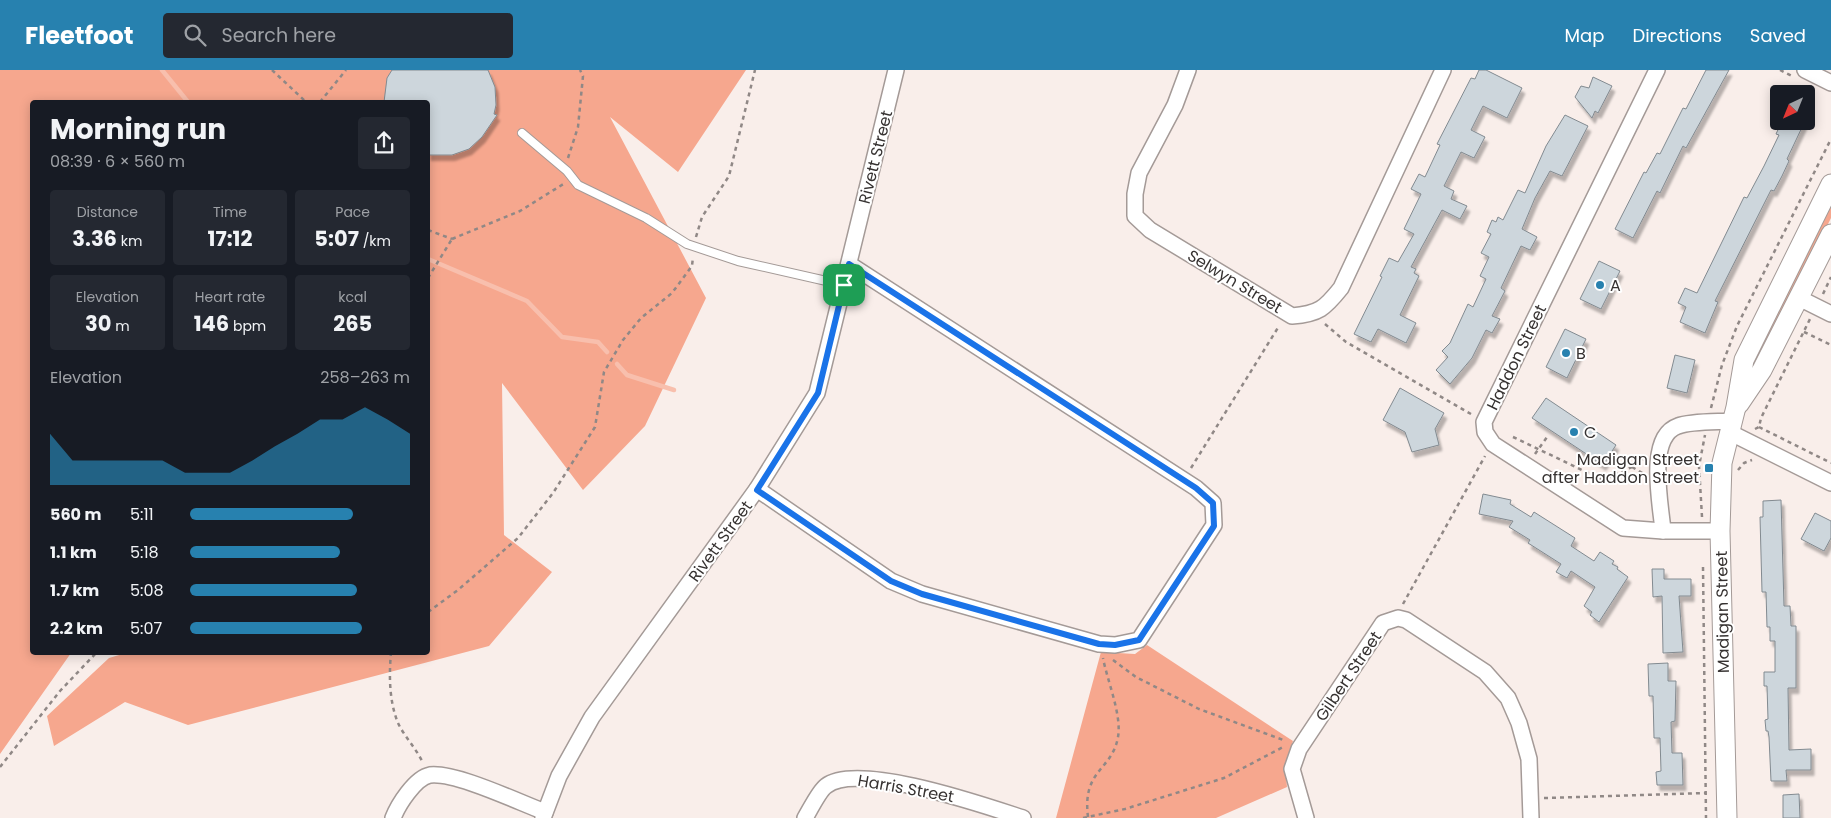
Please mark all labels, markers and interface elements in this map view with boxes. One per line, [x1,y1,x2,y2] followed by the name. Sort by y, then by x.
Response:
[163,13,513,58] search box
[25,19,133,52] text: Fleetfoot
[181,21,209,49] icon: search
[221,22,336,49] text: Search here
[1565,23,1604,48] text: Map
[1632,23,1722,48] text: Directions
[1750,23,1806,48] text: Saved
[1770,85,1815,130] north arrow
[1770,85,1815,130] map controls
[853,108,898,206] street label: Rivett Street
[50,110,226,149] text: Morning run
[358,117,410,169] button: share
[50,150,185,173] text: 08:39 · 6 × 560 m
[77,202,138,222] text: Distance
[213,202,247,222] text: Time
[335,202,370,222] text: Pace
[72,224,117,253] text: 3.36
[208,224,252,253] text: 17:12
[314,224,359,253] text: 5:07
[117,231,142,251] text: km
[359,231,391,251] text: /km
[1183,244,1287,319] street label: Selwyn Street
[823,264,865,306] pin
[830,271,858,299] icon: arrive
[1610,274,1621,297] place label: A
[1594,279,1606,291] marker: A
[76,287,139,307] text: Elevation
[195,287,265,307] text: Heart rate
[338,287,367,307] text: kcal
[1481,300,1552,414] street label: Haddon Street
[85,309,111,338] text: 30
[194,309,229,338] text: 146
[333,309,372,338] text: 265
[111,316,130,336] text: m
[229,316,266,336] text: bpm
[1576,342,1586,365] place label: B
[1560,347,1572,359] marker: B
[50,366,122,389] text: Elevation
[320,366,410,389] text: 258–263 m
[1584,421,1596,444] place label: C
[1568,426,1580,438] marker: C
[1542,448,1699,489] place label: Madigan Street after Haddon Street
[1703,462,1715,474] marker: Madigan Street after Haddon Street
[683,496,758,587] street label: Rivett Street
[50,503,101,526] text: 560 m
[130,503,154,526] text: 5:11
[50,541,97,564] text: 1.1 km
[130,541,159,564] text: 5:18
[1710,550,1735,673] street label: Madigan Street
[50,579,99,602] text: 1.7 km
[130,579,164,602] text: 5:08
[50,617,103,640] text: 2.2 km
[130,617,162,640] text: 5:07
[1310,627,1387,726] street label: Gilbert Street
[856,769,956,808] street label: Harris Street

